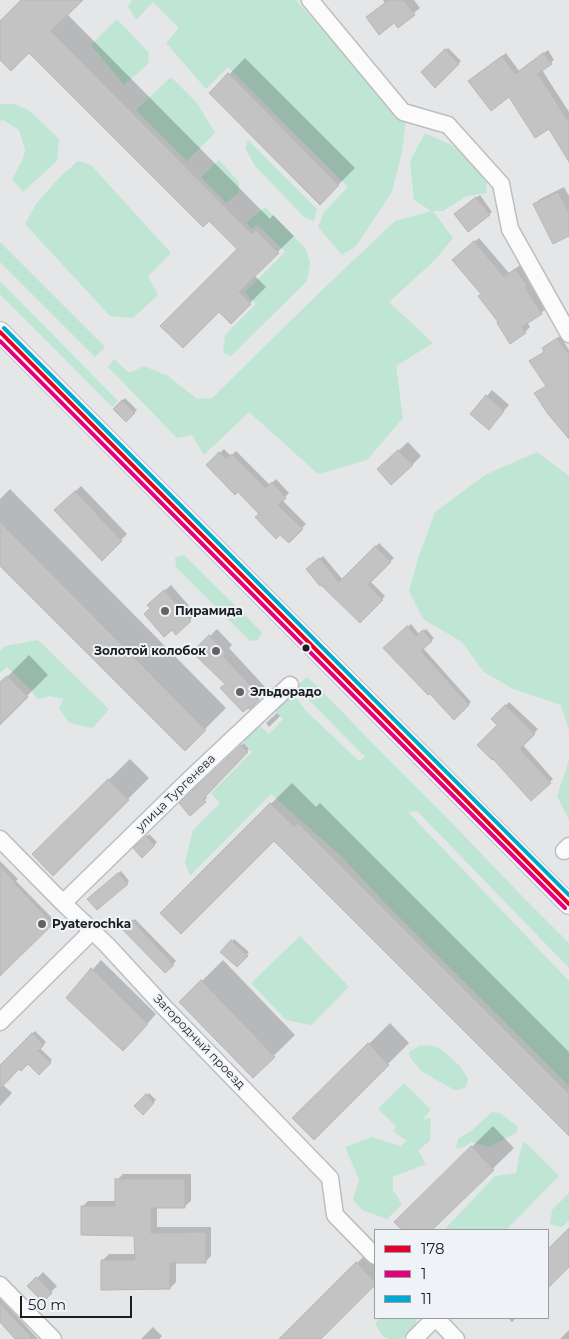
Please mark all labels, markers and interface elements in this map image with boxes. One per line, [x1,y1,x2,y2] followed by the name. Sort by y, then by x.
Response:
[175,604,243,618] place label: Пирамида
[159,605,171,617] marker: Пирамида
[301,643,311,653] unlabelled marker
[94,644,206,658] place label: Золотой колобок
[210,645,222,657] marker: Золотой колобок
[250,685,321,699] place label: Эльдорадо
[234,686,246,698] marker: Эльдорадо
[133,751,219,835] street label: улица Тургенева
[52,917,131,931] place label: Pyaterochka
[36,918,48,930] marker: Pyaterochka
[150,992,248,1092] street label: Загородный проезд
[374,1229,549,1319] legend
[421,1239,445,1258] text: 178
[421,1264,426,1283] text: 1
[22,1286,135,1318] scale bar
[421,1289,432,1308] text: 11
[28,1295,66,1314] text: 50 m

